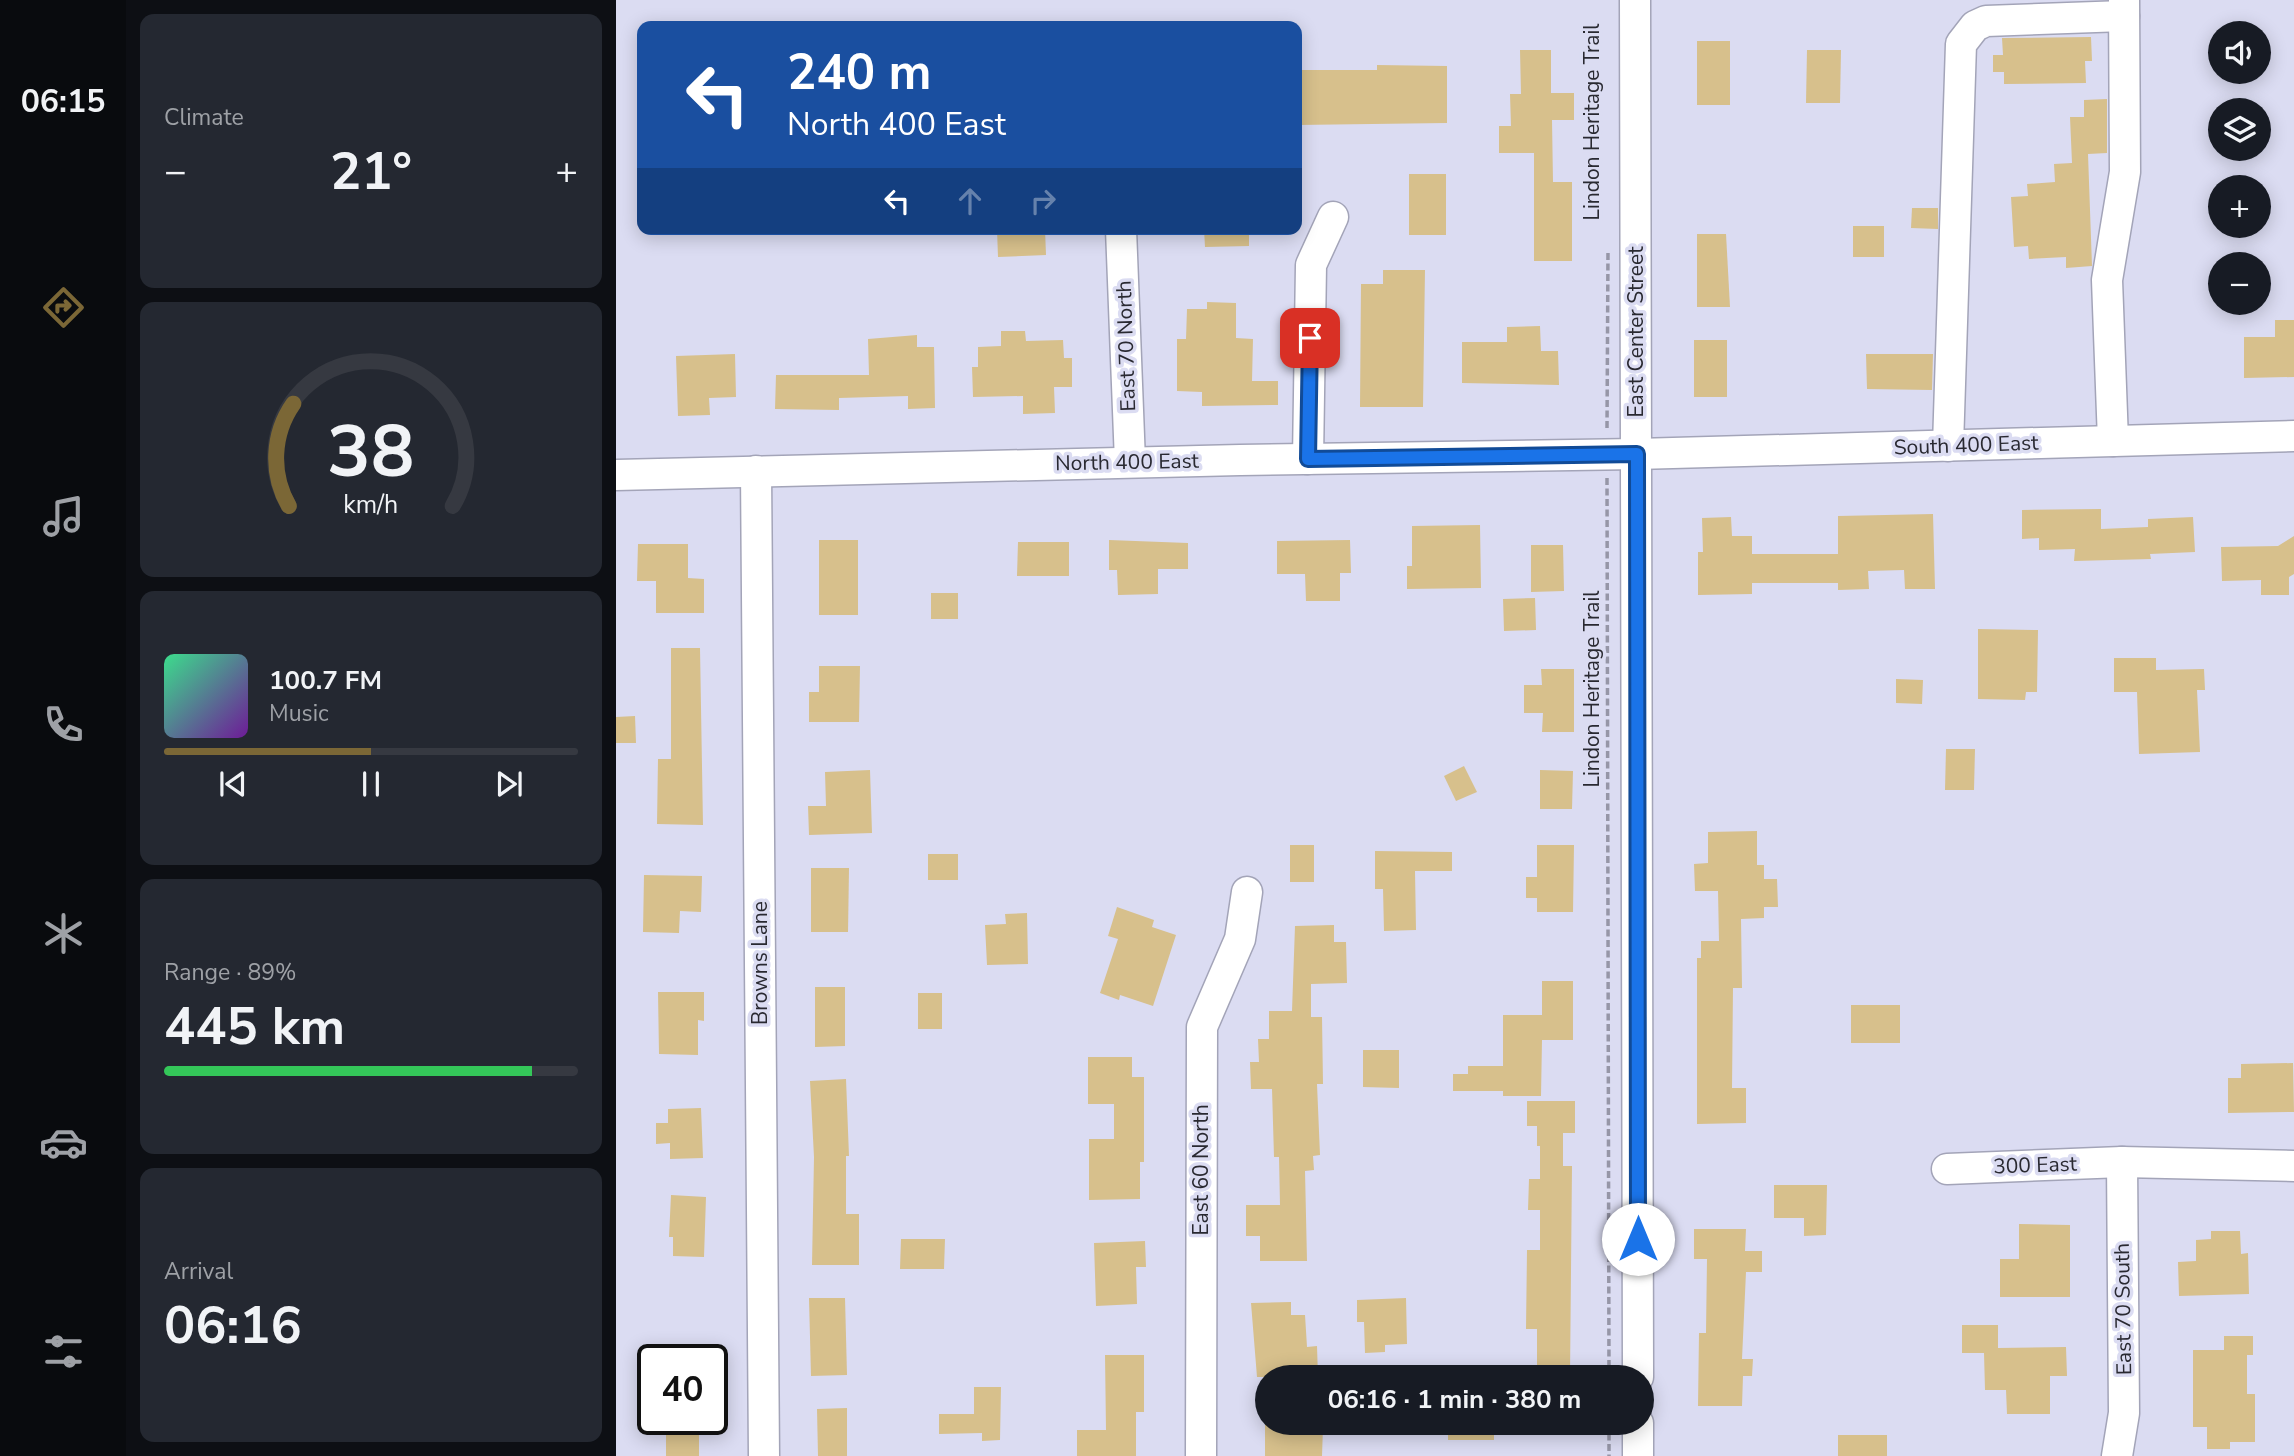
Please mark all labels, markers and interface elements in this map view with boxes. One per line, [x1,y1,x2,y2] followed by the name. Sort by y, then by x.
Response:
[2208,21,2271,315] map controls
[2208,21,2271,84] button: sound
[1578,23,1606,221] street label: Lindon Heritage Trail
[787,39,931,106] text: 240 m
[672,49,763,140] icon: left
[21,80,105,123] text: 06:15
[2208,98,2271,161] button: layers
[164,102,244,133] text: Climate
[787,103,1006,146] text: North 400 East
[330,136,412,207] text: 21°
[164,146,187,197] text: −
[555,146,578,197] text: +
[2208,175,2271,238] button: +
[878,182,916,220] icon: left
[951,182,989,220] icon: ahead
[1024,182,1062,220] icon: right
[1622,246,1650,418] street label: East Center Street
[2208,252,2271,315] button: −
[1110,280,1142,412] street label: East 70 North
[39,283,88,332] icon: directions
[1280,308,1340,368] pin
[1291,319,1329,357] icon: arrive
[327,402,415,502] text: 38
[1893,428,2039,462] street label: South 400 East
[1055,447,1200,477] street label: North 400 East
[343,487,399,521] text: km/h
[39,492,88,541] icon: music
[1578,590,1606,788] street label: Lindon Heritage Trail
[269,663,382,698] text: 100.7 FM
[269,698,329,729] text: Music
[39,700,88,749] icon: phone
[214,765,252,803] icon: previous
[352,765,390,803] icon: pause
[490,765,528,803] icon: next
[746,901,774,1025] street label: Browns Lane
[39,909,88,958] icon: climate
[164,957,296,988] text: Range · 89%
[164,991,345,1062] text: 445 km
[1187,1104,1215,1236] street label: East 60 North
[39,1118,88,1167] icon: car
[1993,1150,2078,1180] street label: 300 East
[1601,1202,1675,1276] position arrow
[2108,1243,2138,1375] street label: East 70 South
[164,1256,233,1287] text: Arrival
[164,1290,302,1361] text: 06:16
[39,1327,88,1376] icon: filters
[637,1344,728,1435] speed limit sign: 40
[1328,1382,1581,1417] text: 06:16 · 1 min · 380 m

